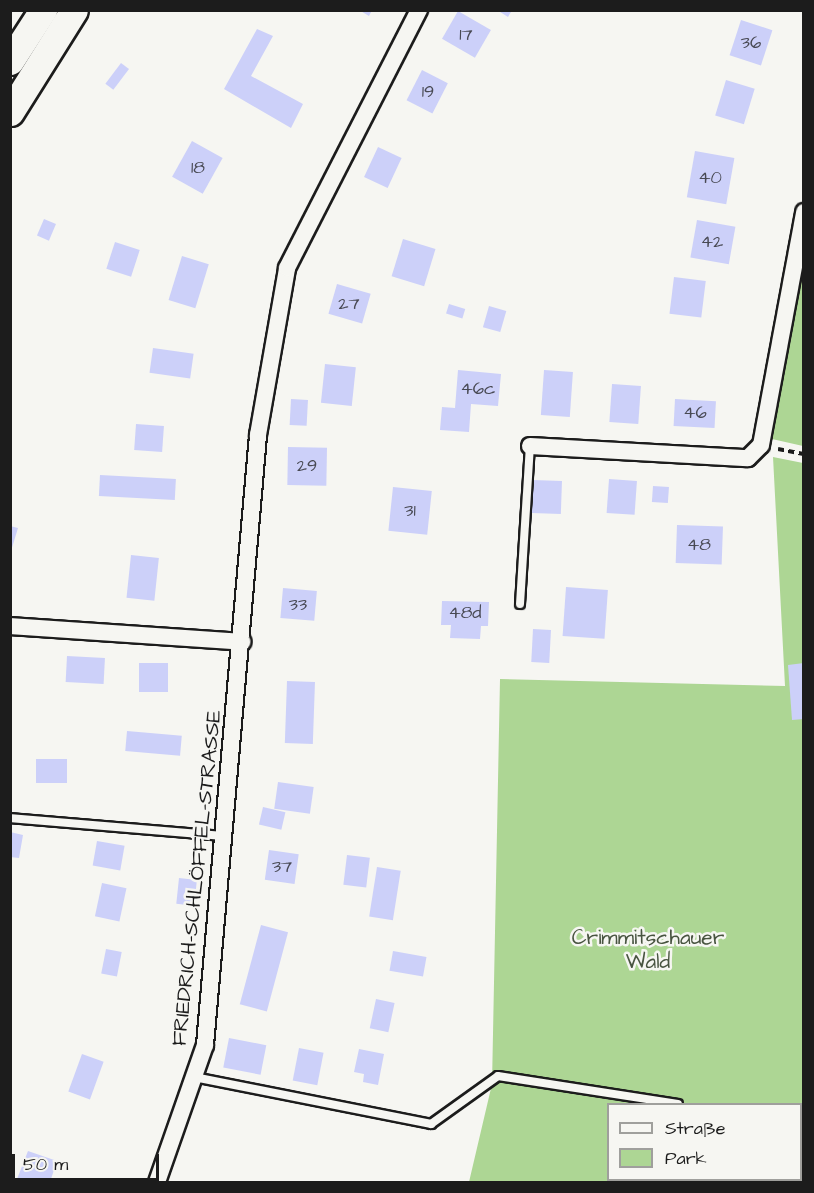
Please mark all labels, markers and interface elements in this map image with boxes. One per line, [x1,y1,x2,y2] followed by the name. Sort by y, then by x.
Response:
[459,24,473,46] house number: 17
[741,32,761,54] house number: 36
[422,81,434,103] house number: 19
[191,157,205,179] house number: 18
[698,167,722,189] house number: 40
[701,231,723,253] house number: 42
[338,293,360,315] house number: 27
[461,378,495,400] house number: 46c
[683,402,707,424] house number: 46
[297,455,317,477] house number: 29
[404,500,416,522] house number: 31
[687,534,711,556] house number: 48
[289,594,307,616] house number: 33
[448,602,482,624] house number: 48d
[167,709,227,1047] street label: FRIEDRICH-SCHLÖFFEL-STRASSE
[272,856,292,878] house number: 37
[572,925,724,975] park label: Crimmitschauer Wald
[607,1103,802,1181] legend
[665,1116,725,1141] text: Straße
[15,1142,162,1180] scale bar
[665,1146,707,1171] text: Park
[23,1152,68,1177] text: 50 m

